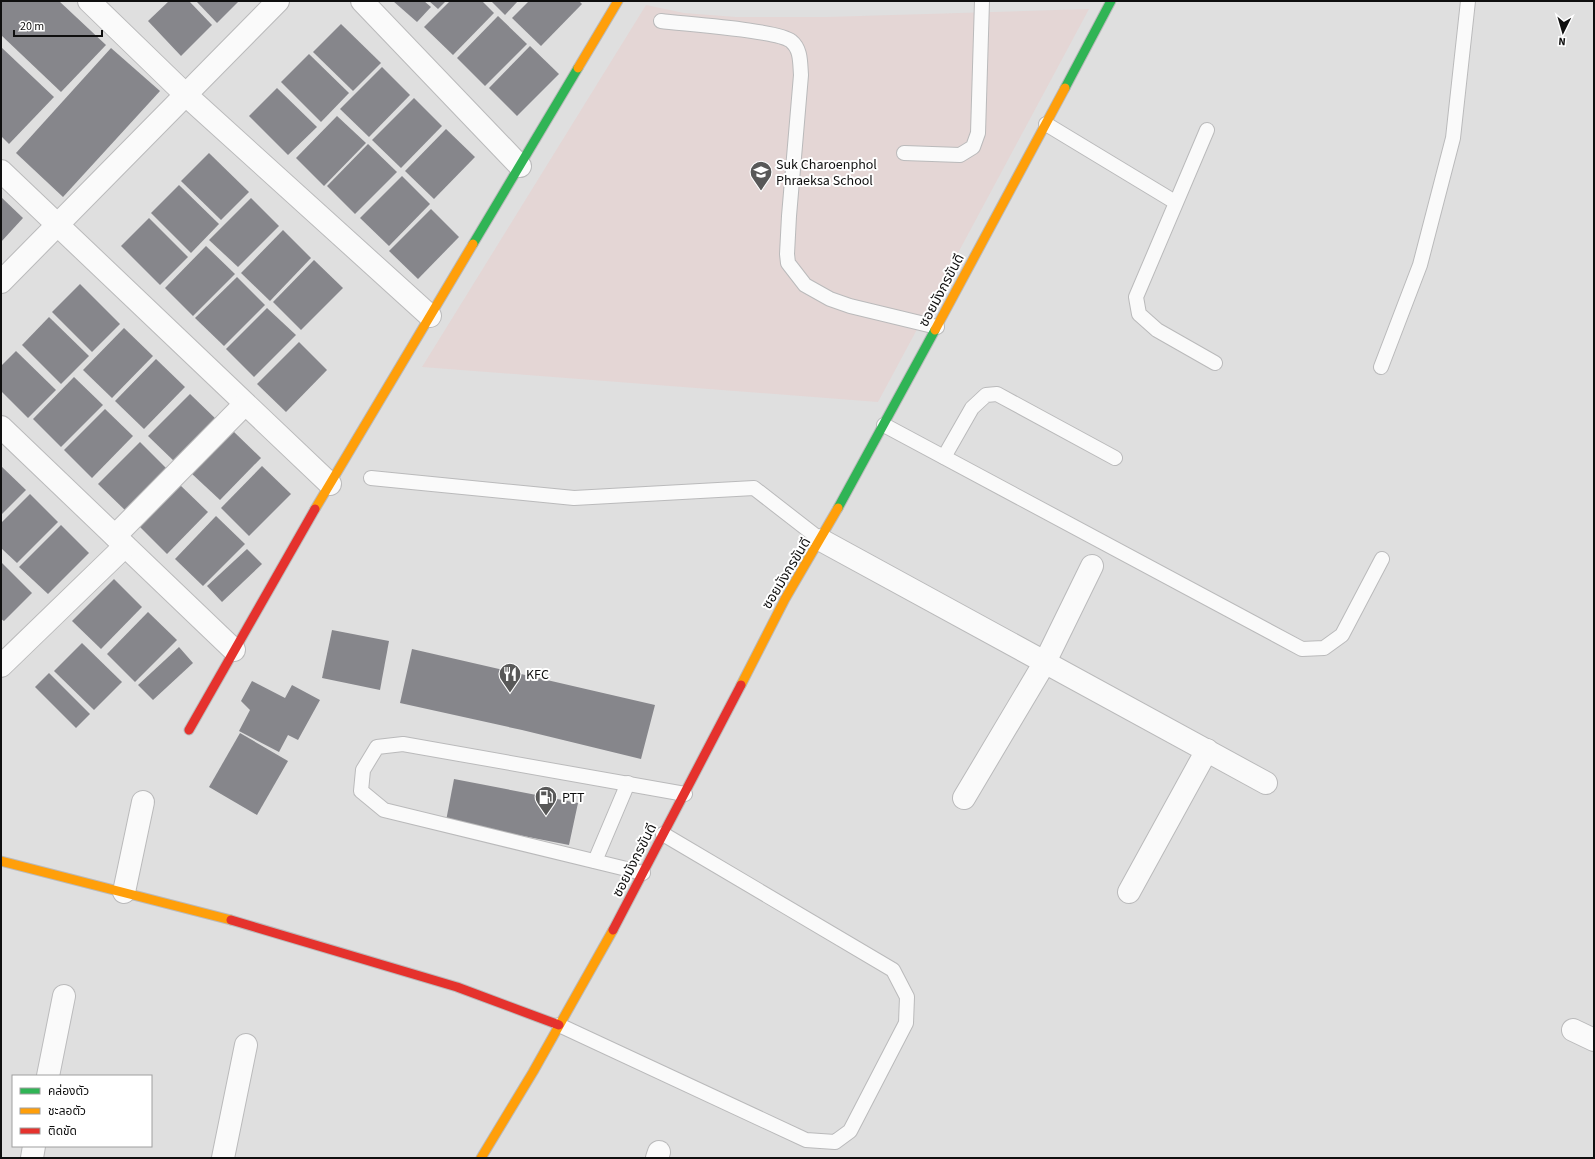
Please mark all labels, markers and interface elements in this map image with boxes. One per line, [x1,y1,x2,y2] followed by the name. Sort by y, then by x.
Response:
[14,12,102,38] scale bar
[1543,12,1583,52] north arrow
[20,18,44,35] text: 20 m
[1558,34,1566,49] text: N
[776,155,877,191] place label: Suk Charoenphol Phraeksa School
[748,159,774,192] school or university icon: Suk Charoenphol Phraeksa School
[914,250,970,331] street label: ซอยมังกรขันดี
[758,534,816,613] street label: ซอยมังกรขันดี
[497,661,523,694] restaurant icon: KFC
[526,665,549,685] place label: KFC
[533,784,559,817] fuel station icon: PTT
[562,788,585,808] place label: PTT
[608,820,662,901] street label: ซอยมังกรขันดี
[12,1075,152,1147] legend
[48,1083,89,1100] text: คล่องตัว
[48,1103,86,1120] text: ชะลอตัว
[48,1123,77,1140] text: ติดขัด

